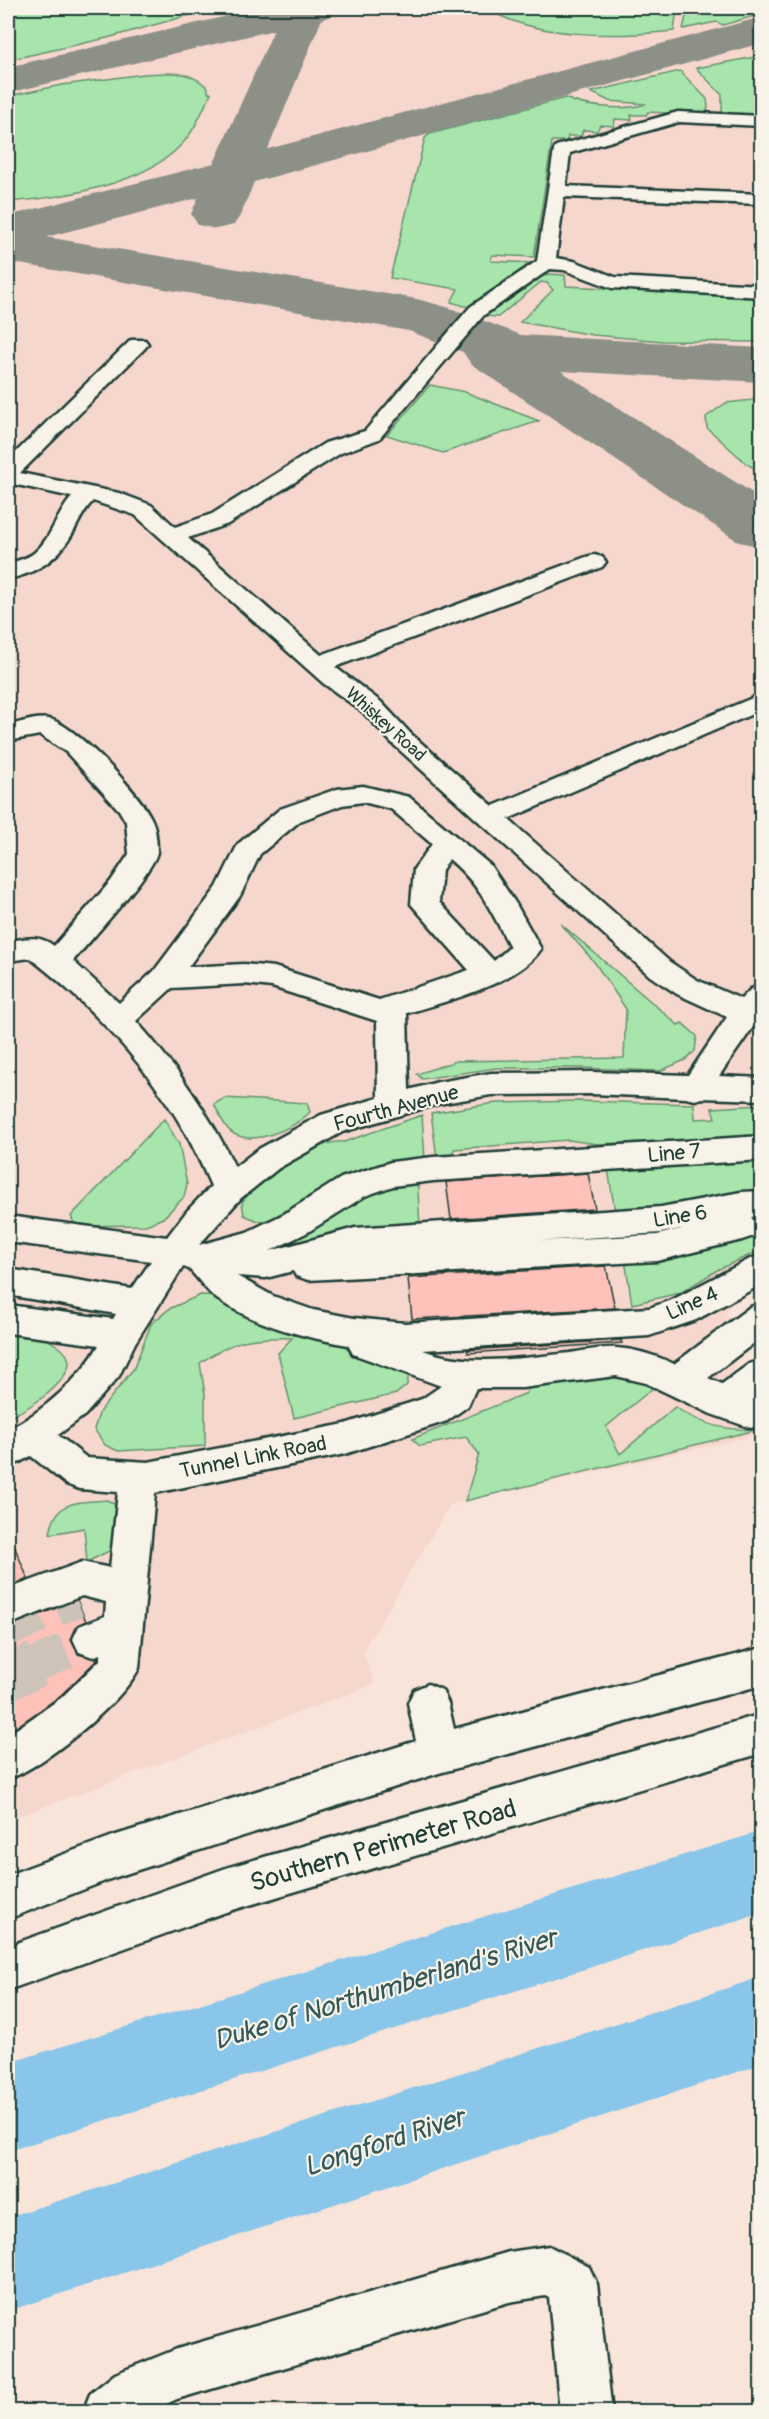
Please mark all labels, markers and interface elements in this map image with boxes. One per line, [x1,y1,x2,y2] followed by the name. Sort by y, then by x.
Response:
[341,682,431,767] street label: Whiskey Road
[331,1079,462,1138] street label: Fourth Avenue
[646,1138,702,1169] street label: Line 7
[651,1199,709,1234] street label: Line 6
[662,1280,723,1327] street label: Line 4
[177,1430,329,1485] street label: Tunnel Link Road
[246,1793,520,1899] street label: Southern Perimeter Road
[210,1921,564,2057] water label: Duke of Northumberland's River
[300,2100,472,2184] water label: Longford River

